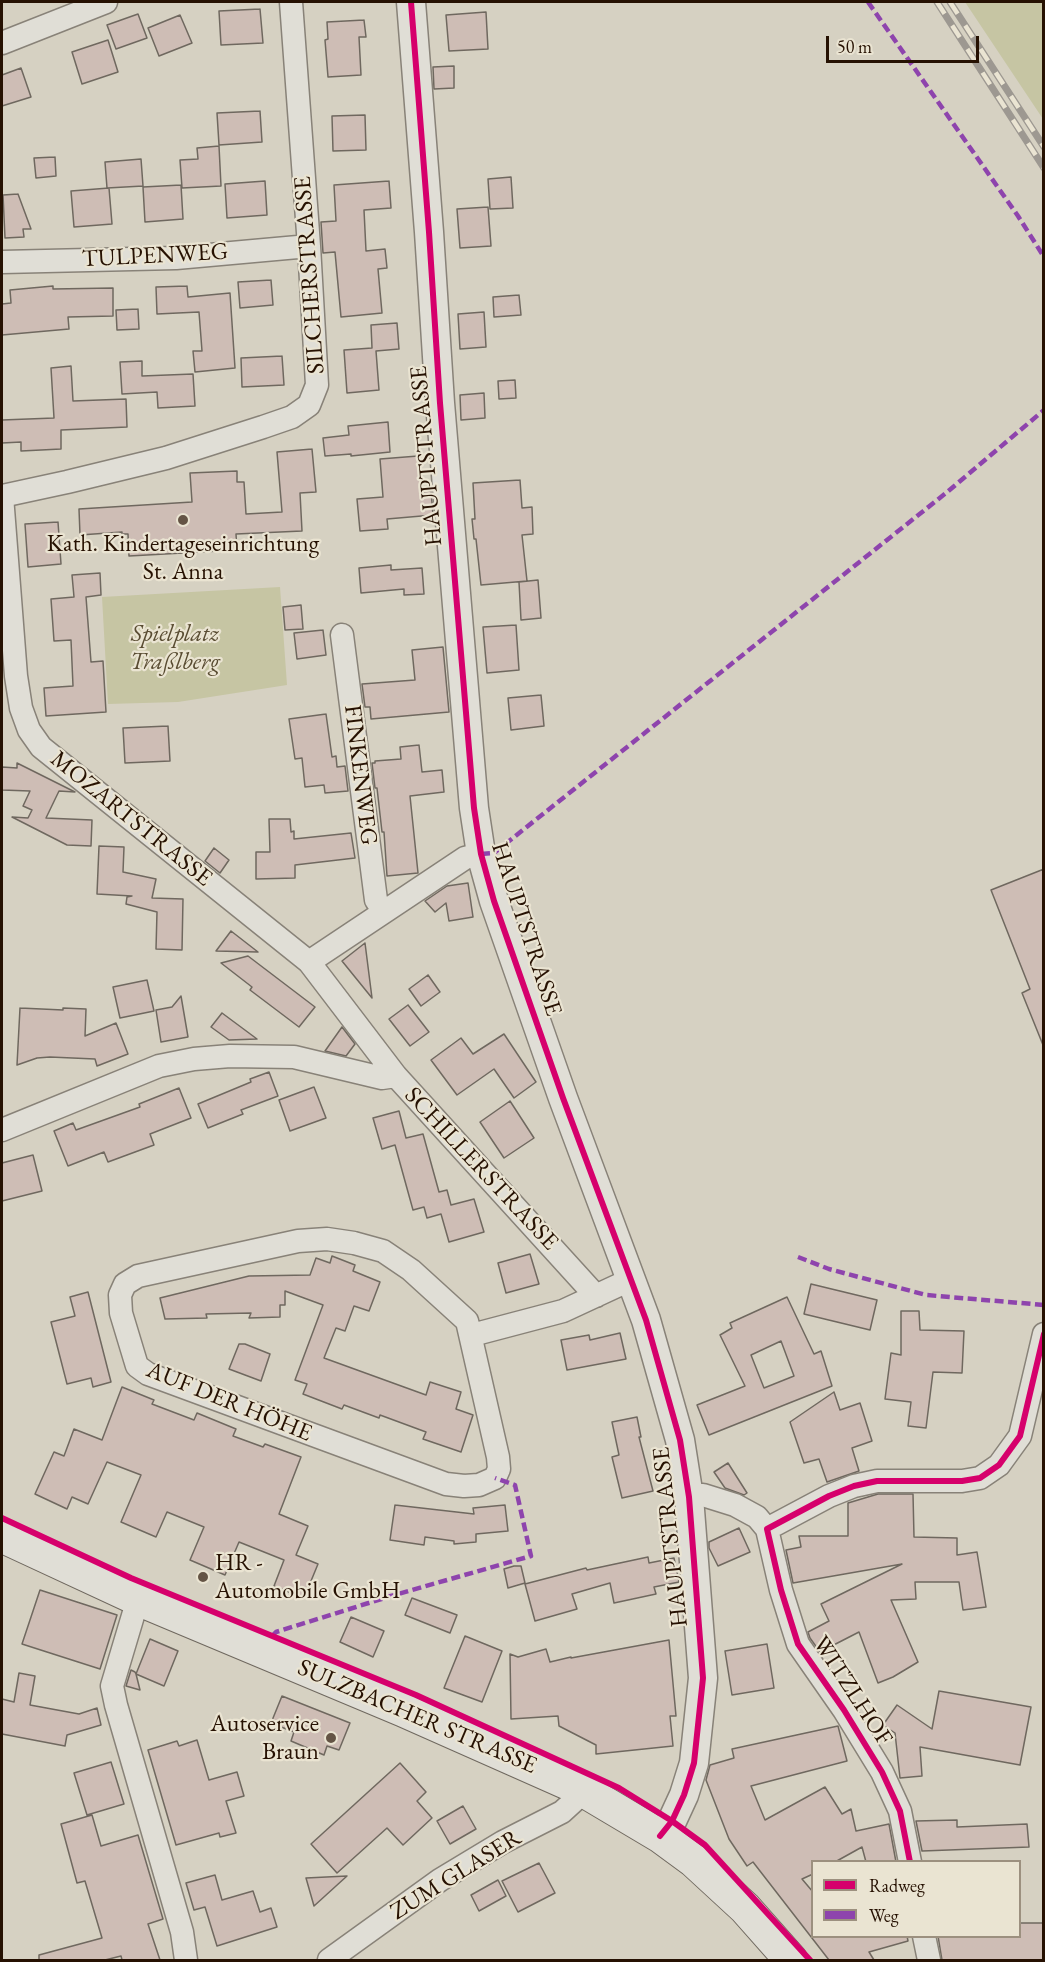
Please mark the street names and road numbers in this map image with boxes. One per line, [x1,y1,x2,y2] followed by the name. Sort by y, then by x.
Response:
[289,175,331,375] street label: SILCHERSTRASSE
[81,238,229,274] street label: TULPENWEG
[405,365,449,547] street label: HAUPTSTRASSE
[337,703,383,847] street label: FINKENWEG
[44,745,218,893] street label: MOZARTSTRASSE
[484,839,568,1019] street label: HAUPTSTRASSE
[398,1082,564,1256] street label: SCHILLERSTRASSE
[142,1356,316,1448] street label: AUF DER HÖHE
[647,1446,695,1628] street label: HAUPTSTRASSE
[806,1631,898,1751] street label: WITZLHOF
[293,1654,541,1780] street label: SULZBACHER STRASSE
[385,1823,527,1927] street label: ZUM GLASER

